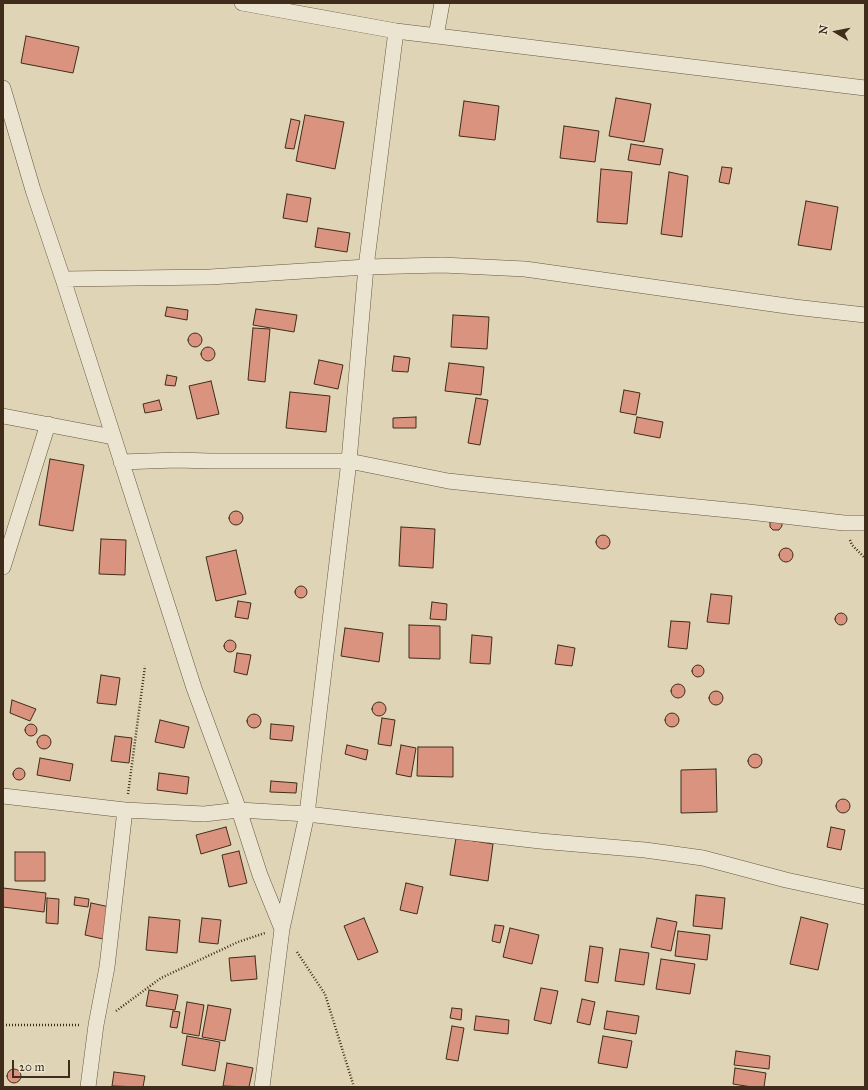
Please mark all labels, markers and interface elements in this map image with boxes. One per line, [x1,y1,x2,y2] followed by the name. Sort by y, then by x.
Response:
[816,12,856,52] north arrow
[816,24,831,36] text: N
[14,1052,72,1078] scale bar
[19,1060,45,1074] text: 20 m

